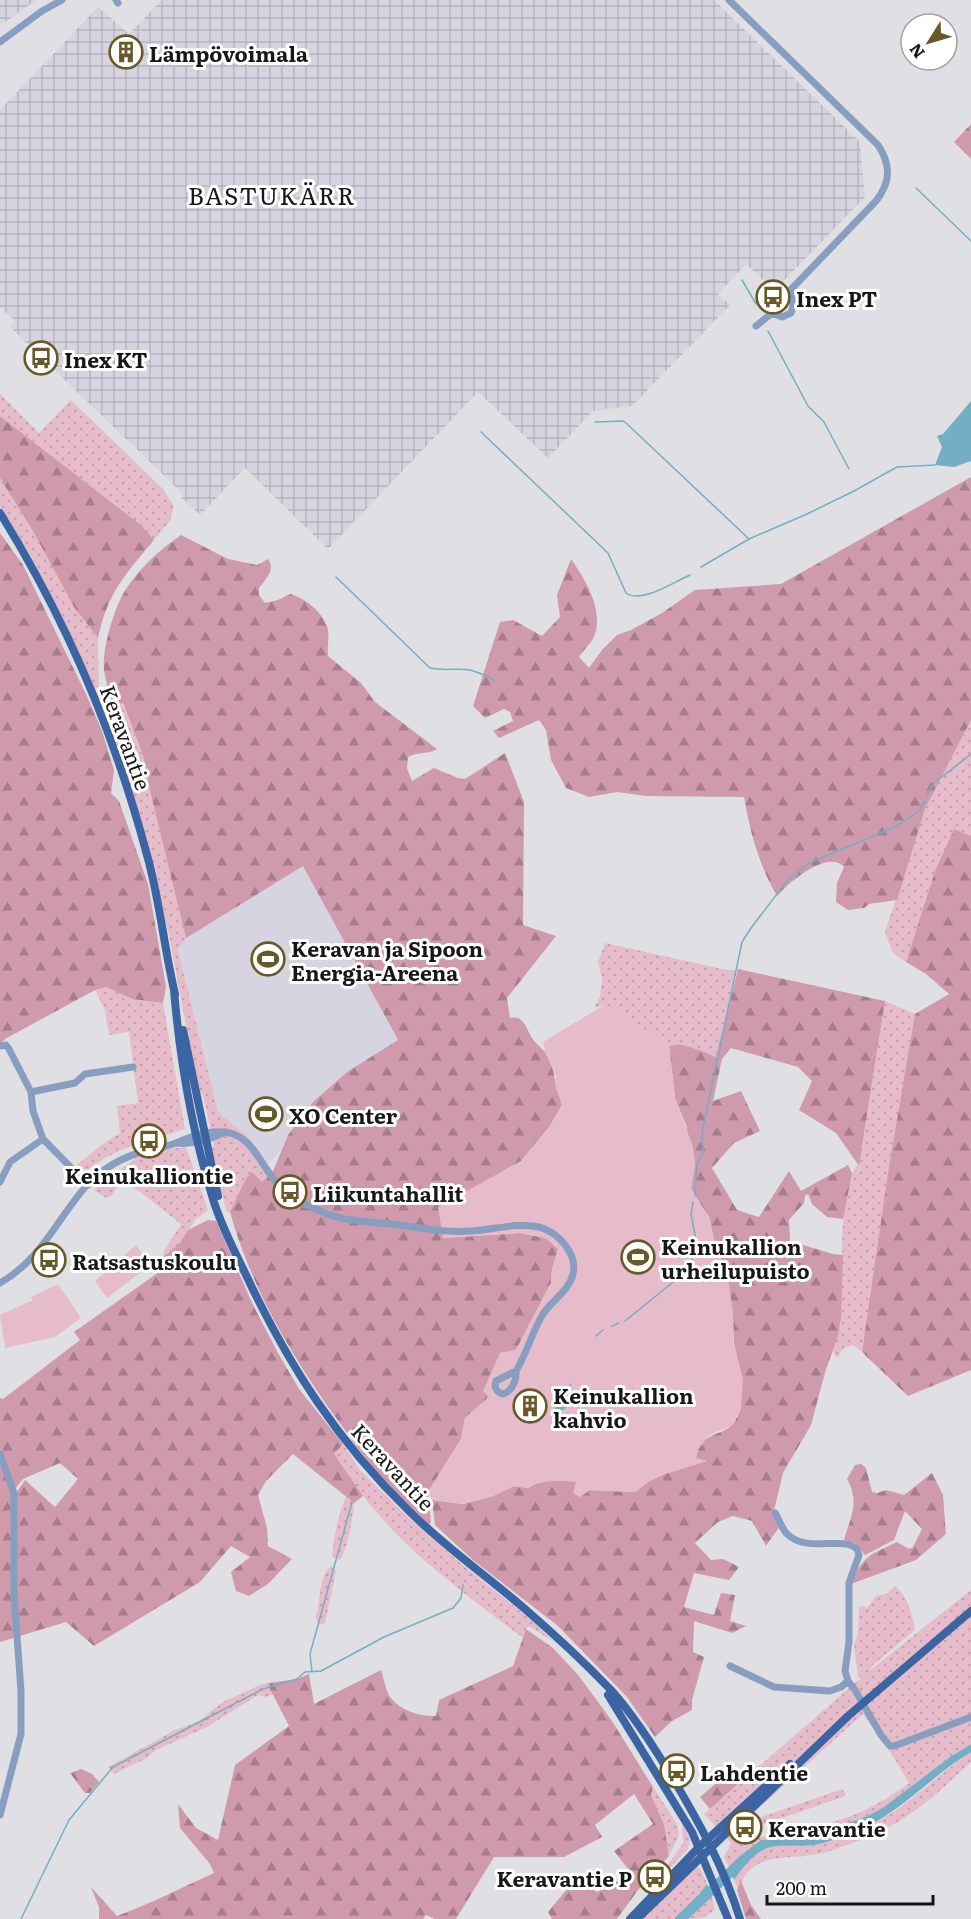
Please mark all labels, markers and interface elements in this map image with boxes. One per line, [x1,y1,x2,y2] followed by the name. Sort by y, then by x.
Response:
[899,12,959,72] north arrow
[108,34,144,70] building icon: Lämpövoimala
[149,37,309,68] place label: Lämpövoimala
[903,39,930,64] text: N
[188,177,356,212] district label: BASTUKÄRR
[755,279,791,315] bus stop icon: Inex PT
[796,282,878,313] place label: Inex PT
[23,340,59,376] bus stop icon: Inex KT
[64,343,148,374] place label: Inex KT
[94,680,160,794] street label: Keravantie
[291,932,483,987] place label: Keravan ja Sipoon Energia-Areena
[250,941,286,977] sports icon: Keravan ja Sipoon Energia-Areena
[248,1096,284,1132] sports icon: XO Center
[289,1099,398,1130] place label: XO Center
[131,1123,167,1159] bus stop icon: Keinukalliontie
[65,1159,233,1190] place label: Keinukalliontie
[272,1174,308,1210] bus stop icon: Liikuntahallit
[313,1177,464,1208] place label: Liikuntahallit
[661,1230,810,1285] place label: Keinukallion urheilupuisto
[620,1239,656,1275] sports icon: Keinukallion urheilupuisto
[31,1242,67,1278] bus stop icon: Ratsastuskoulu
[72,1245,237,1276] place label: Ratsastuskoulu
[553,1379,694,1434] place label: Keinukallion kahvio
[512,1388,548,1424] building icon: Keinukallion kahvio
[345,1415,443,1517] street label: Keravantie
[659,1753,695,1789] bus stop icon: Lahdentie
[700,1756,808,1787] place label: Lahdentie
[727,1809,763,1845] bus stop icon: Keravantie
[768,1812,886,1843] place label: Keravantie
[637,1859,673,1895] bus stop icon: Keravantie P
[496,1862,632,1893] place label: Keravantie P
[767,1868,934,1906] scale bar
[776,1874,827,1901] text: 200 m

